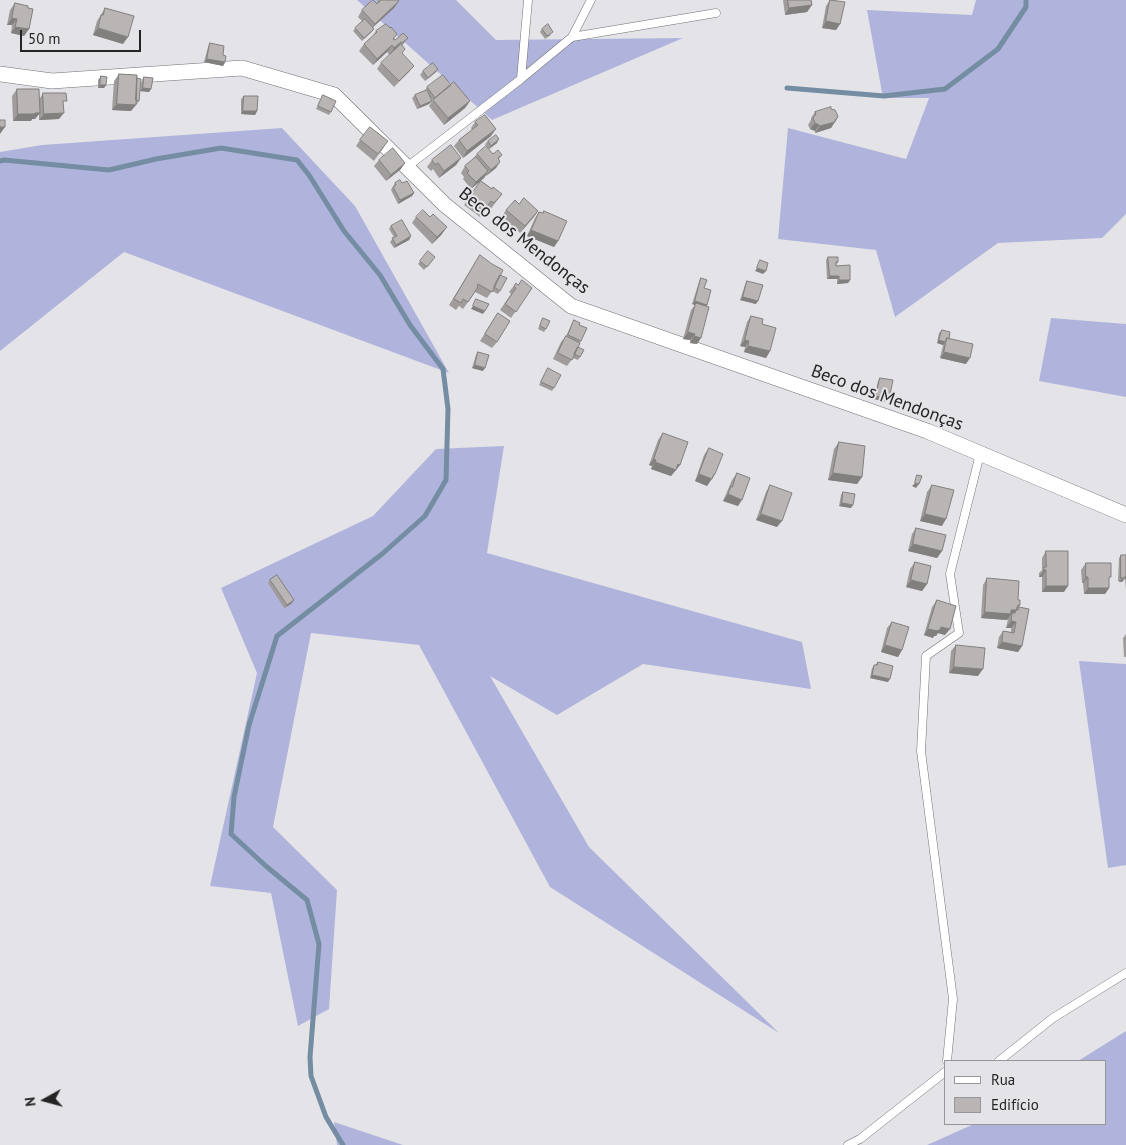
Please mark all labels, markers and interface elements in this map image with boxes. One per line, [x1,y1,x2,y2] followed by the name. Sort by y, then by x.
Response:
[22,20,144,52] scale bar
[28,29,61,48] text: 50 m
[454,183,594,299] street label: Beco dos Mendonças
[808,360,966,436] street label: Beco dos Mendonças
[944,1060,1106,1125] legend
[991,1070,1015,1089] text: Rua
[20,1075,70,1125] north arrow
[991,1095,1039,1114] text: Edifício
[21,1096,40,1107] text: N

